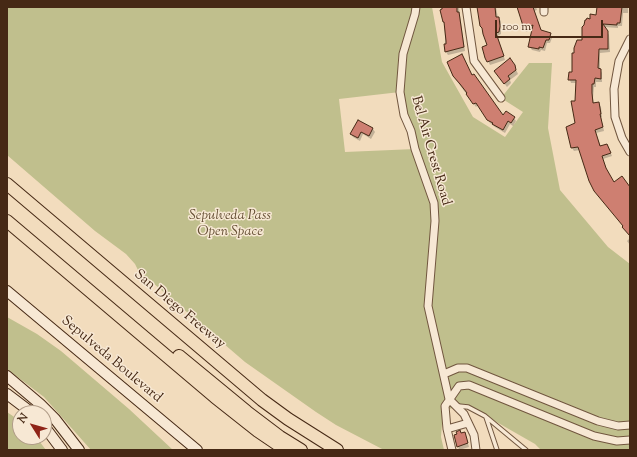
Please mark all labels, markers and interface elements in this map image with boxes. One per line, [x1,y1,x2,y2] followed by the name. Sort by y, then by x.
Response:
[497,12,605,38] scale bar
[502,18,531,36] text: 100 m
[406,94,454,208] street label: Bel Air Crest Road
[189,209,271,242] park label: Sepulveda Pass Open Space
[130,267,228,353] street label: San Diego Freeway
[57,313,165,407] street label: Sepulveda Boulevard
[12,405,52,445] north arrow
[14,410,32,427] text: N

